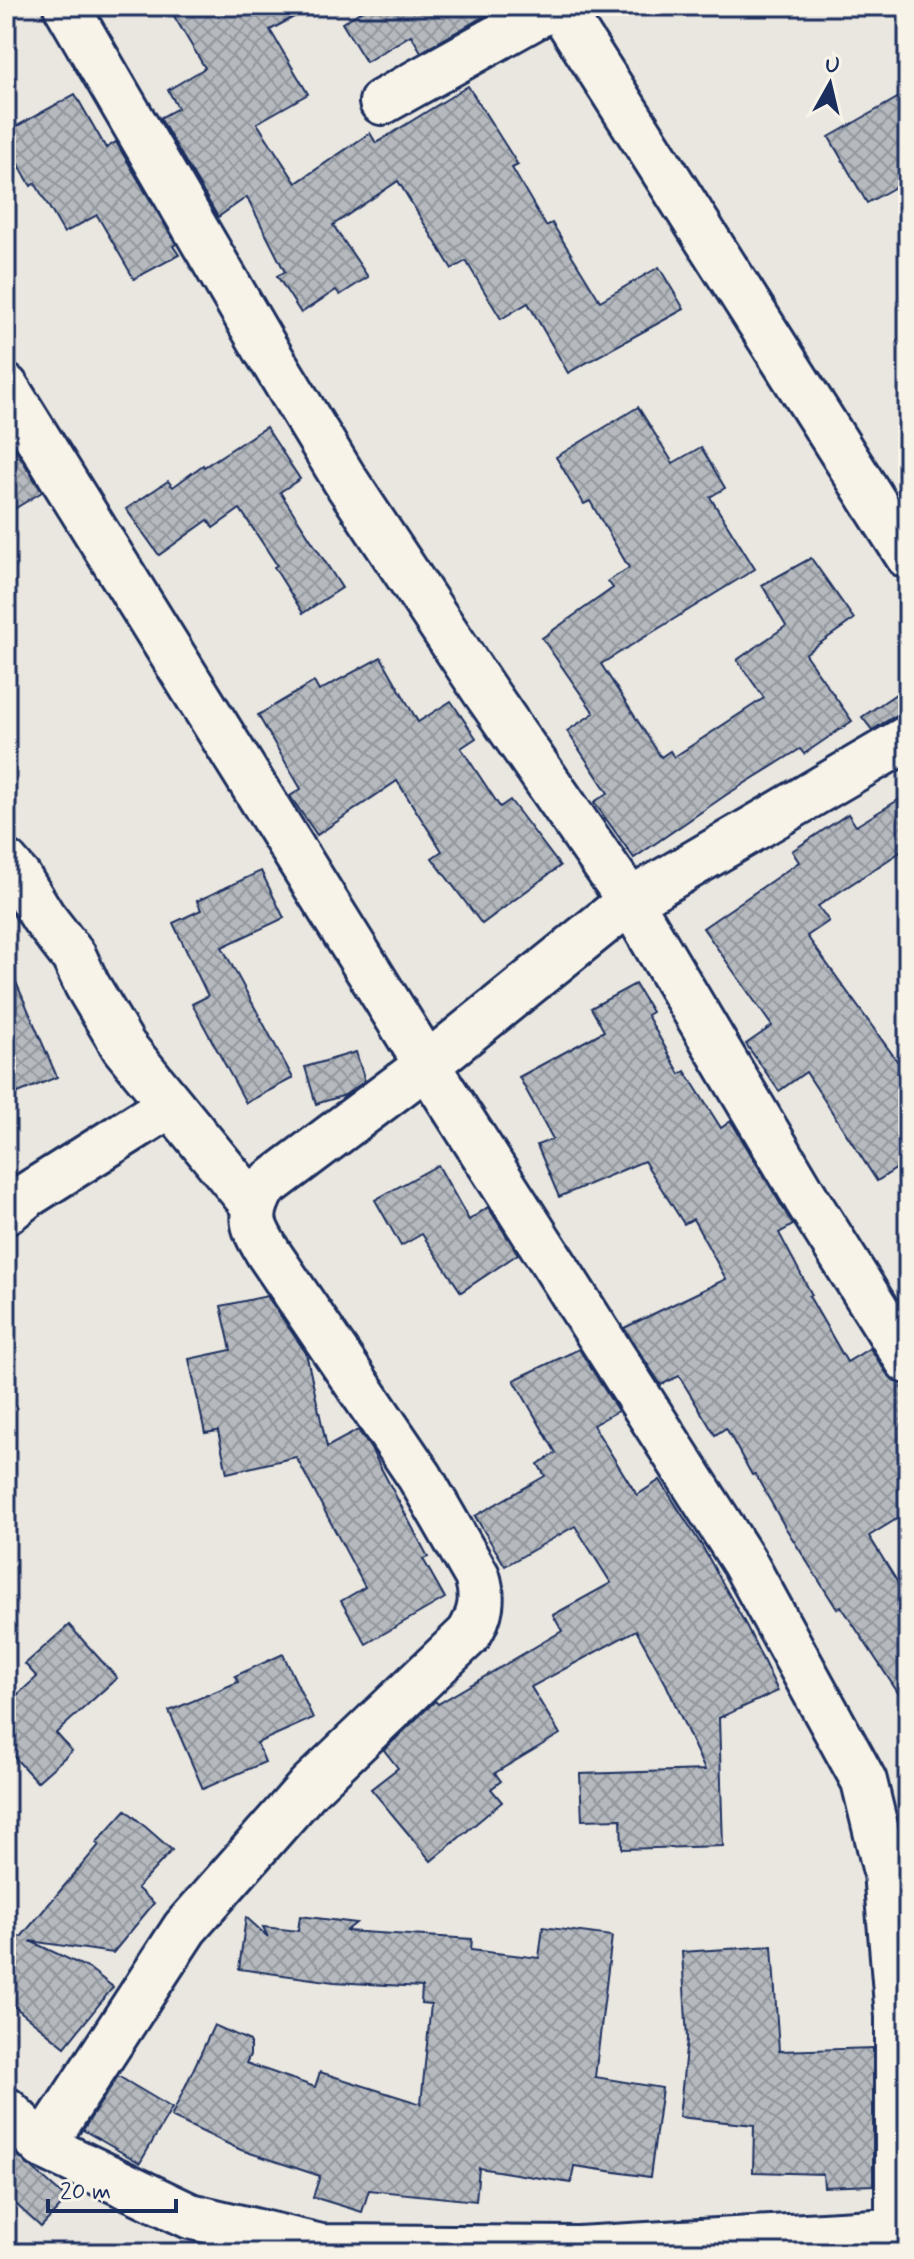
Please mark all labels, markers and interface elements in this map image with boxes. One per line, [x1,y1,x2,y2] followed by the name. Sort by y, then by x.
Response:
[790,44,870,124] north arrow
[823,51,842,81] text: U
[48,2163,176,2213] scale bar
[60,2177,111,2208] text: 20 m

